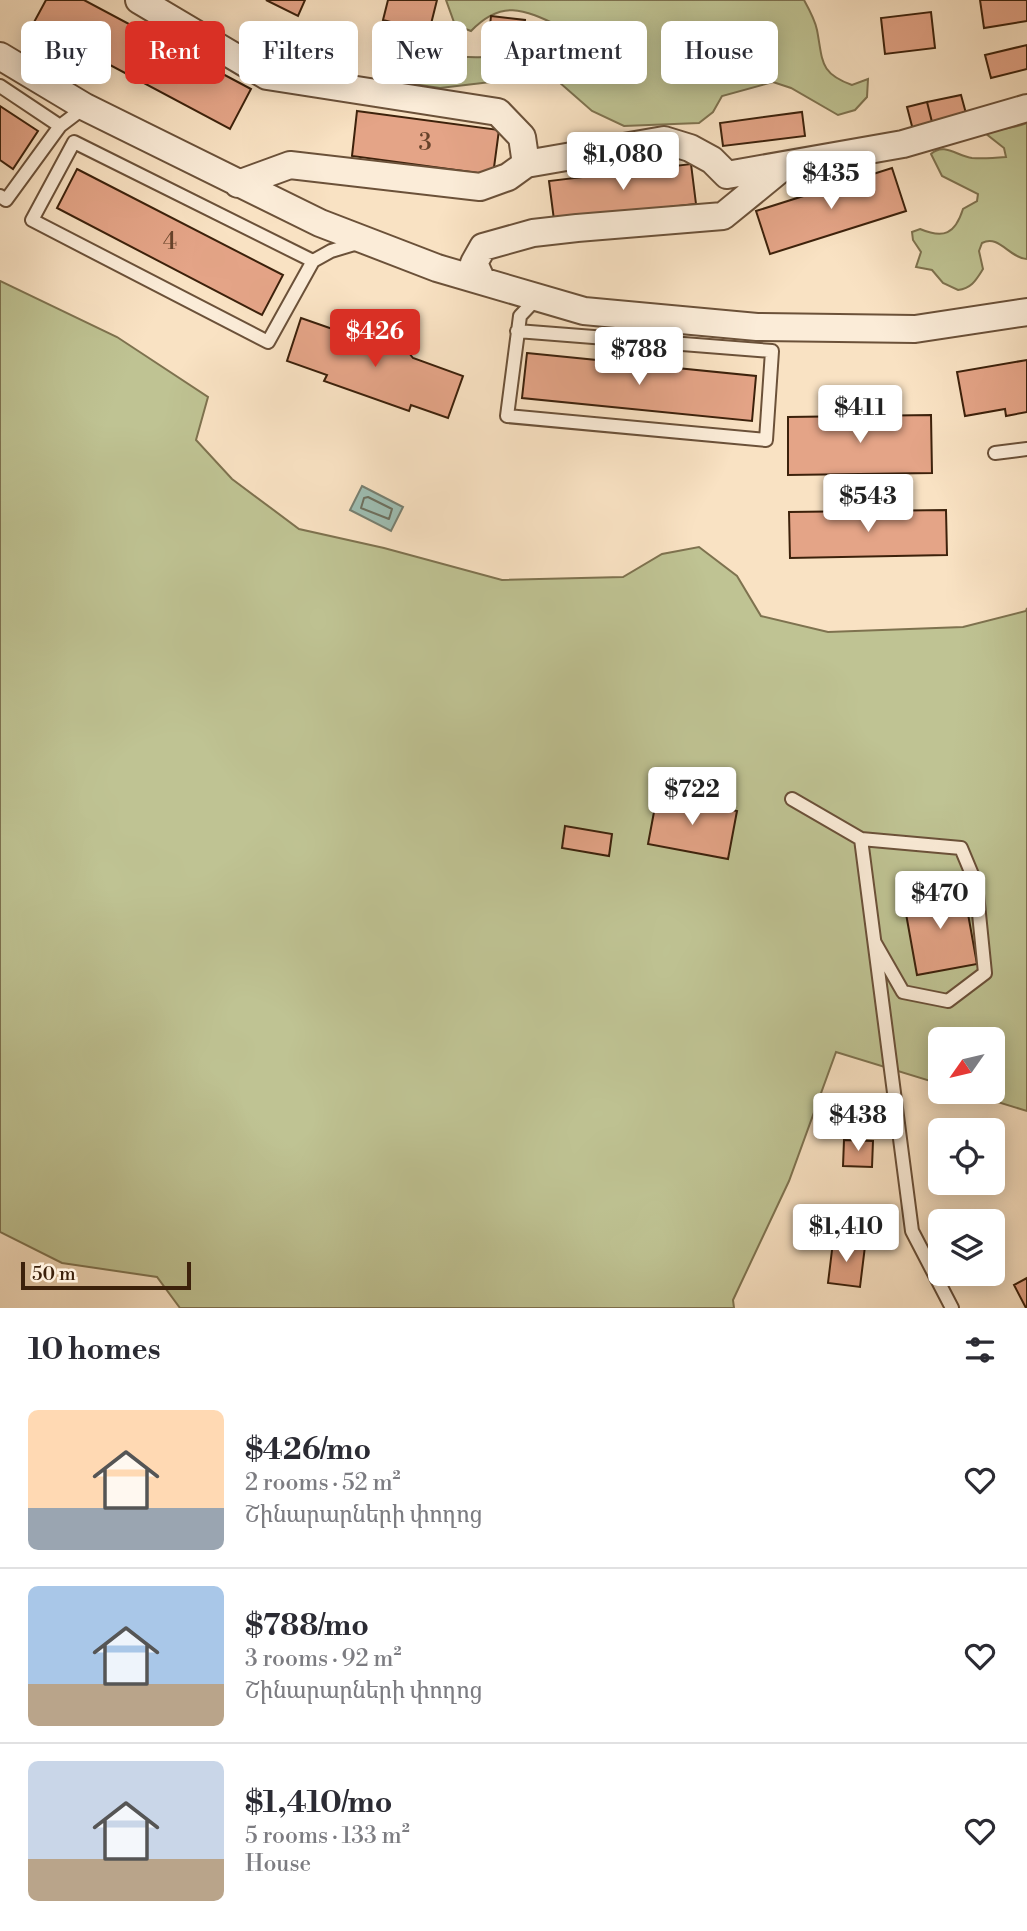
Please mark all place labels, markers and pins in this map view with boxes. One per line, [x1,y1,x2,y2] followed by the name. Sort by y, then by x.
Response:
[566,132,680,192] pin: $1,080
[790,152,872,211] pin: $435
[334,310,416,369] pin: $426
[598,328,680,387] pin: $788
[819,386,901,445] pin: $411
[827,475,909,534] pin: $543
[651,768,733,827] pin: $722
[899,872,981,931] pin: $470
[817,1094,899,1153] pin: $438
[789,1204,903,1264] pin: $1,410

